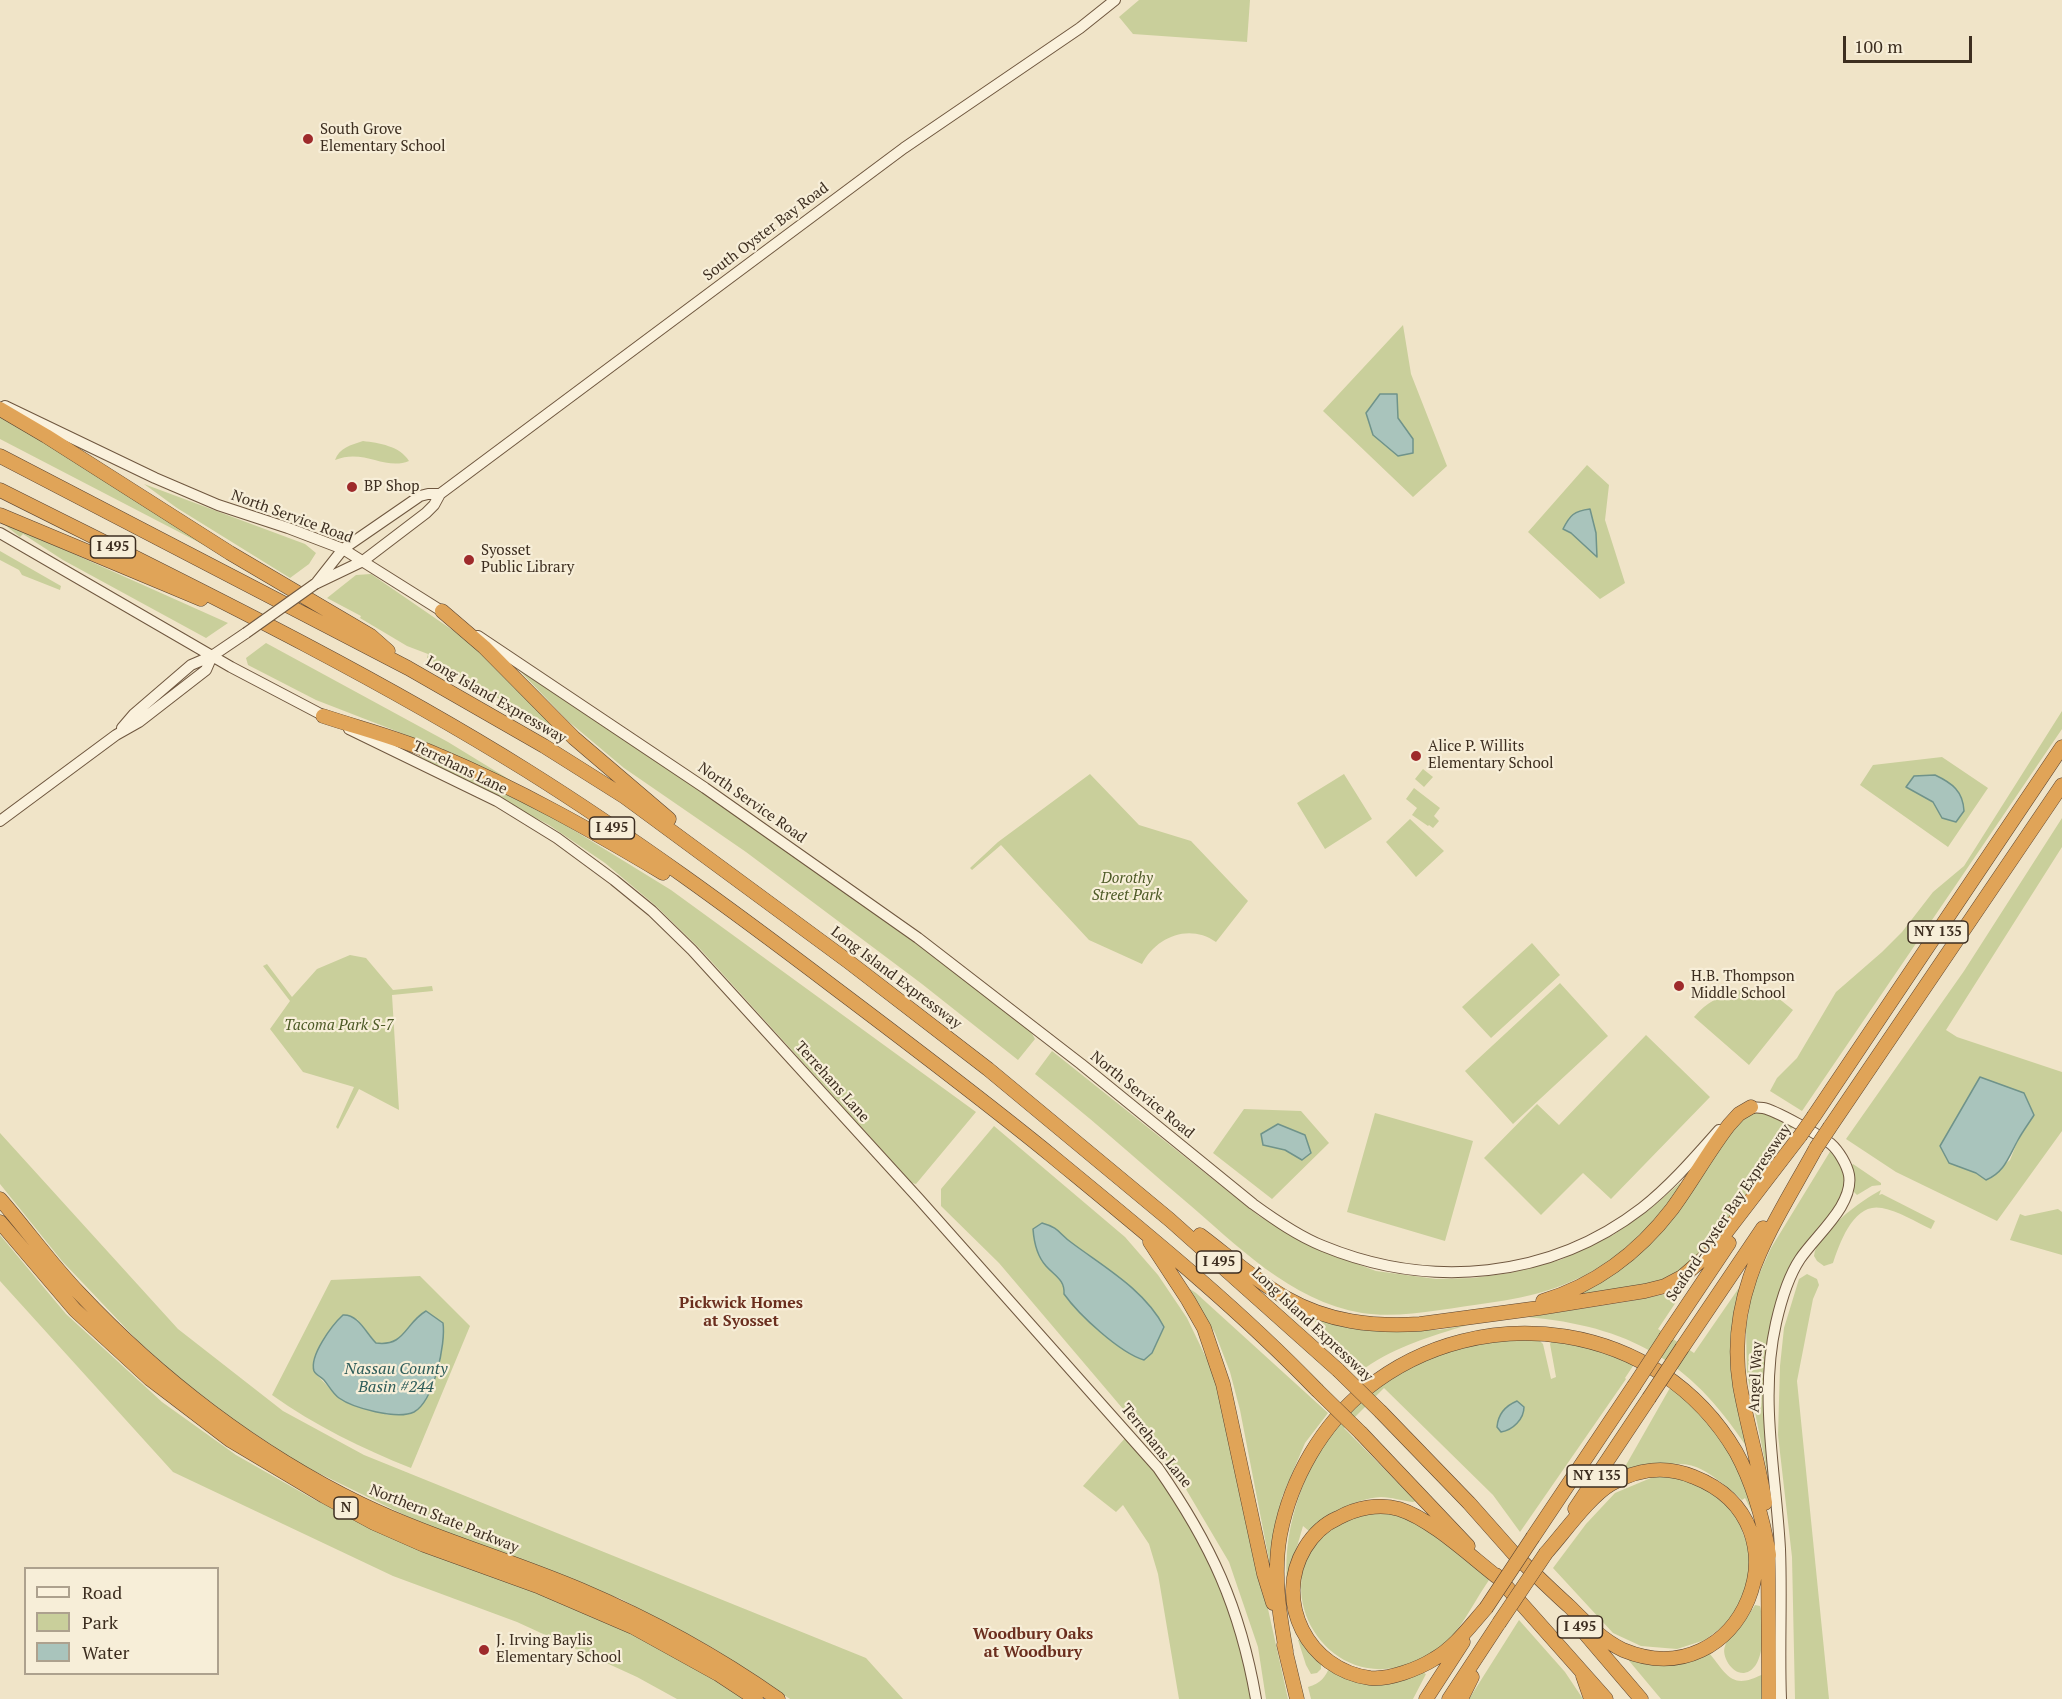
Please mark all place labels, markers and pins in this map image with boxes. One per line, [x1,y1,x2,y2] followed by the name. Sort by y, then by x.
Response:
[320,121,446,156] place label: South Grove Elementary School
[301,132,315,146] marker: South Grove Elementary School
[364,478,419,496] place label: BP Shop
[345,480,359,494] marker: BP Shop
[481,542,574,577] place label: Syosset Public Library
[462,553,476,567] marker: Syosset Public Library
[1428,738,1554,773] place label: Alice P. Willits Elementary School
[1409,749,1423,763] marker: Alice P. Willits Elementary School
[1691,968,1795,1003] place label: H.B. Thompson Middle School
[1672,979,1686,993] marker: H.B. Thompson Middle School
[496,1632,622,1667] place label: J. Irving Baylis Elementary School
[477,1643,491,1657] marker: J. Irving Baylis Elementary School

